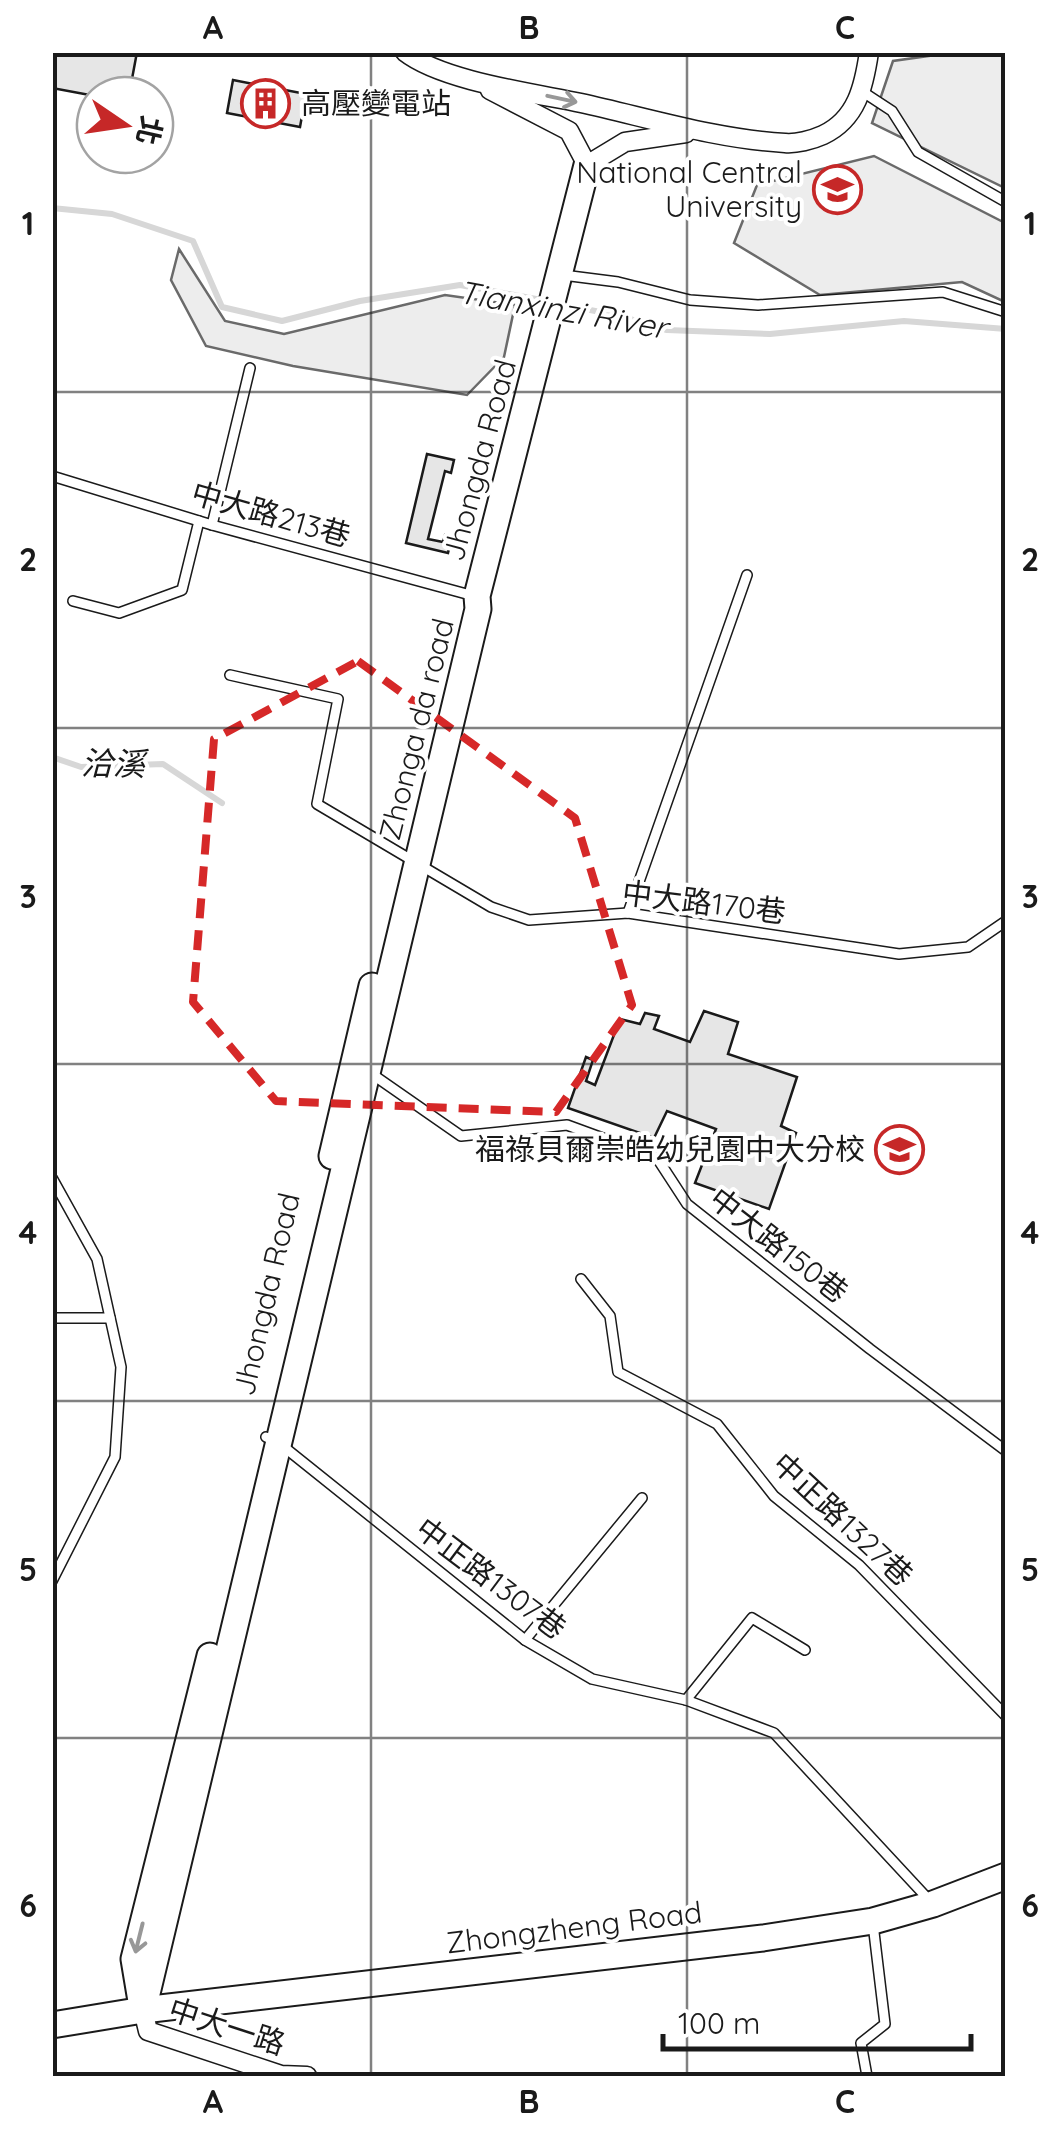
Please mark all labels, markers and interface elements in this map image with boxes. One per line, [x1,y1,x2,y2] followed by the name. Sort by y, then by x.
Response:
[203,7,224,47] text: A
[519,7,539,47] text: B
[835,7,855,47] text: C
[75,75,175,175] north arrow
[240,77,292,129] building icon: 高壓變電站
[301,84,451,122] place label: 高壓變電站
[545,91,577,110] one-way arrow
[130,113,170,148] text: 北
[576,153,802,225] place label: National Central University
[811,163,863,215] school or university icon: National Central University
[22,203,34,243] text: 1
[1024,203,1036,243] text: 1
[455,271,674,348] water label: Tianxinzi River
[434,355,524,565] street label: Jhongda Road
[187,473,355,555] street label: 中大路213巷
[19,539,37,579] text: 2
[1021,539,1039,579] text: 2
[370,614,462,844] street label: Zhonga da road
[81,742,149,784] water label: 洽溪
[620,873,788,931] street label: 中大路170巷
[19,876,37,916] text: 3
[1021,876,1039,916] text: 3
[874,1123,926,1175] school or university icon: 福祿貝爾崇皓幼兒園中大分校
[475,1130,865,1168] place label: 福祿貝爾崇皓幼兒園中大分校
[702,1179,856,1311] street label: 中大路150巷
[224,1189,308,1399] street label: Jhongda Road
[19,1212,38,1252] text: 4
[1021,1212,1040,1252] text: 4
[765,1444,921,1594] street label: 中正路1327巷
[408,1509,574,1647] street label: 中正路1307巷
[19,1549,37,1589] text: 5
[1021,1549,1039,1589] text: 5
[19,1885,37,1925] text: 6
[1021,1885,1039,1925] text: 6
[444,1892,704,1962] street label: Zhongzheng Road
[129,1921,147,1953] one-way arrow
[164,1989,290,2063] street label: 中大一路
[663,1989,970,2051] scale bar
[678,2004,760,2042] text: 100 m
[203,2081,224,2121] text: A
[519,2081,539,2121] text: B
[835,2081,855,2121] text: C

